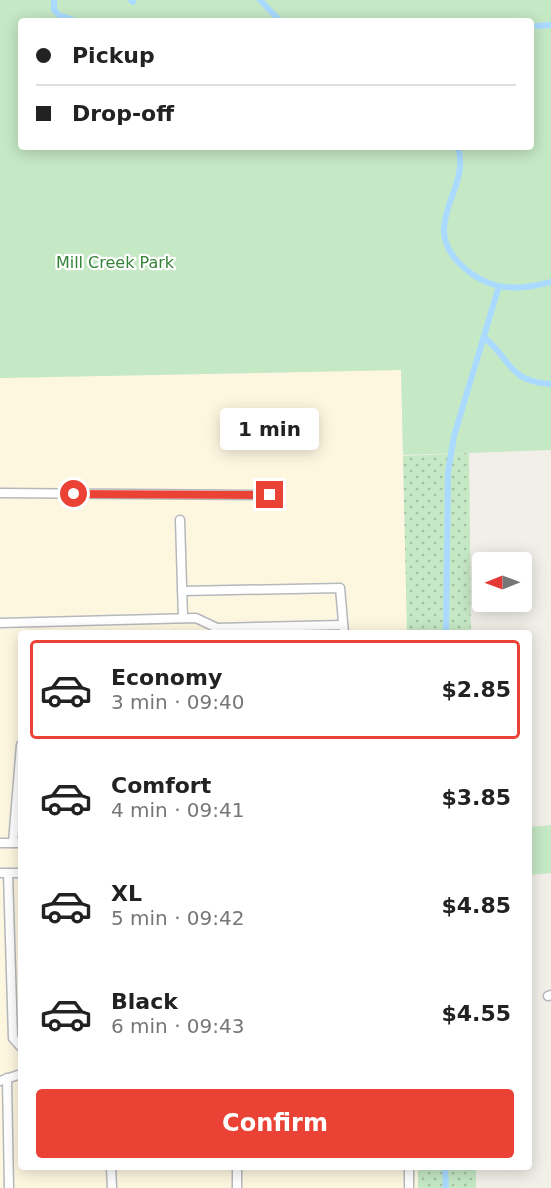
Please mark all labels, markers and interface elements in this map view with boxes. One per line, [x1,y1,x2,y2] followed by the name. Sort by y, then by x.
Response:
[72,43,155,68] text: Pickup
[72,101,174,126] text: Drop-off
[56,253,175,272] park label: Mill Creek Park
[220,408,320,450] callout: 1 min
[238,417,301,441] text: 1 min
[60,480,87,507] route start
[256,481,283,508] route end
[472,552,532,612] north arrow
[472,552,532,612] map controls
[39,663,93,717] icon: car
[111,665,222,690] text: Economy
[441,677,511,702] text: $2.85
[111,690,245,714] text: 3 min · 09:40
[39,771,93,825] icon: car
[111,773,211,798] text: Comfort
[441,785,511,810] text: $3.85
[111,798,245,822] text: 4 min · 09:41
[39,879,93,933] icon: car
[111,881,142,906] text: XL
[441,893,511,918] text: $4.85
[111,906,245,930] text: 5 min · 09:42
[39,987,93,1041] icon: car
[111,989,178,1014] text: Black
[441,1001,511,1026] text: $4.55
[111,1014,245,1038] text: 6 min · 09:43
[36,1089,514,1158] button: Confirm

